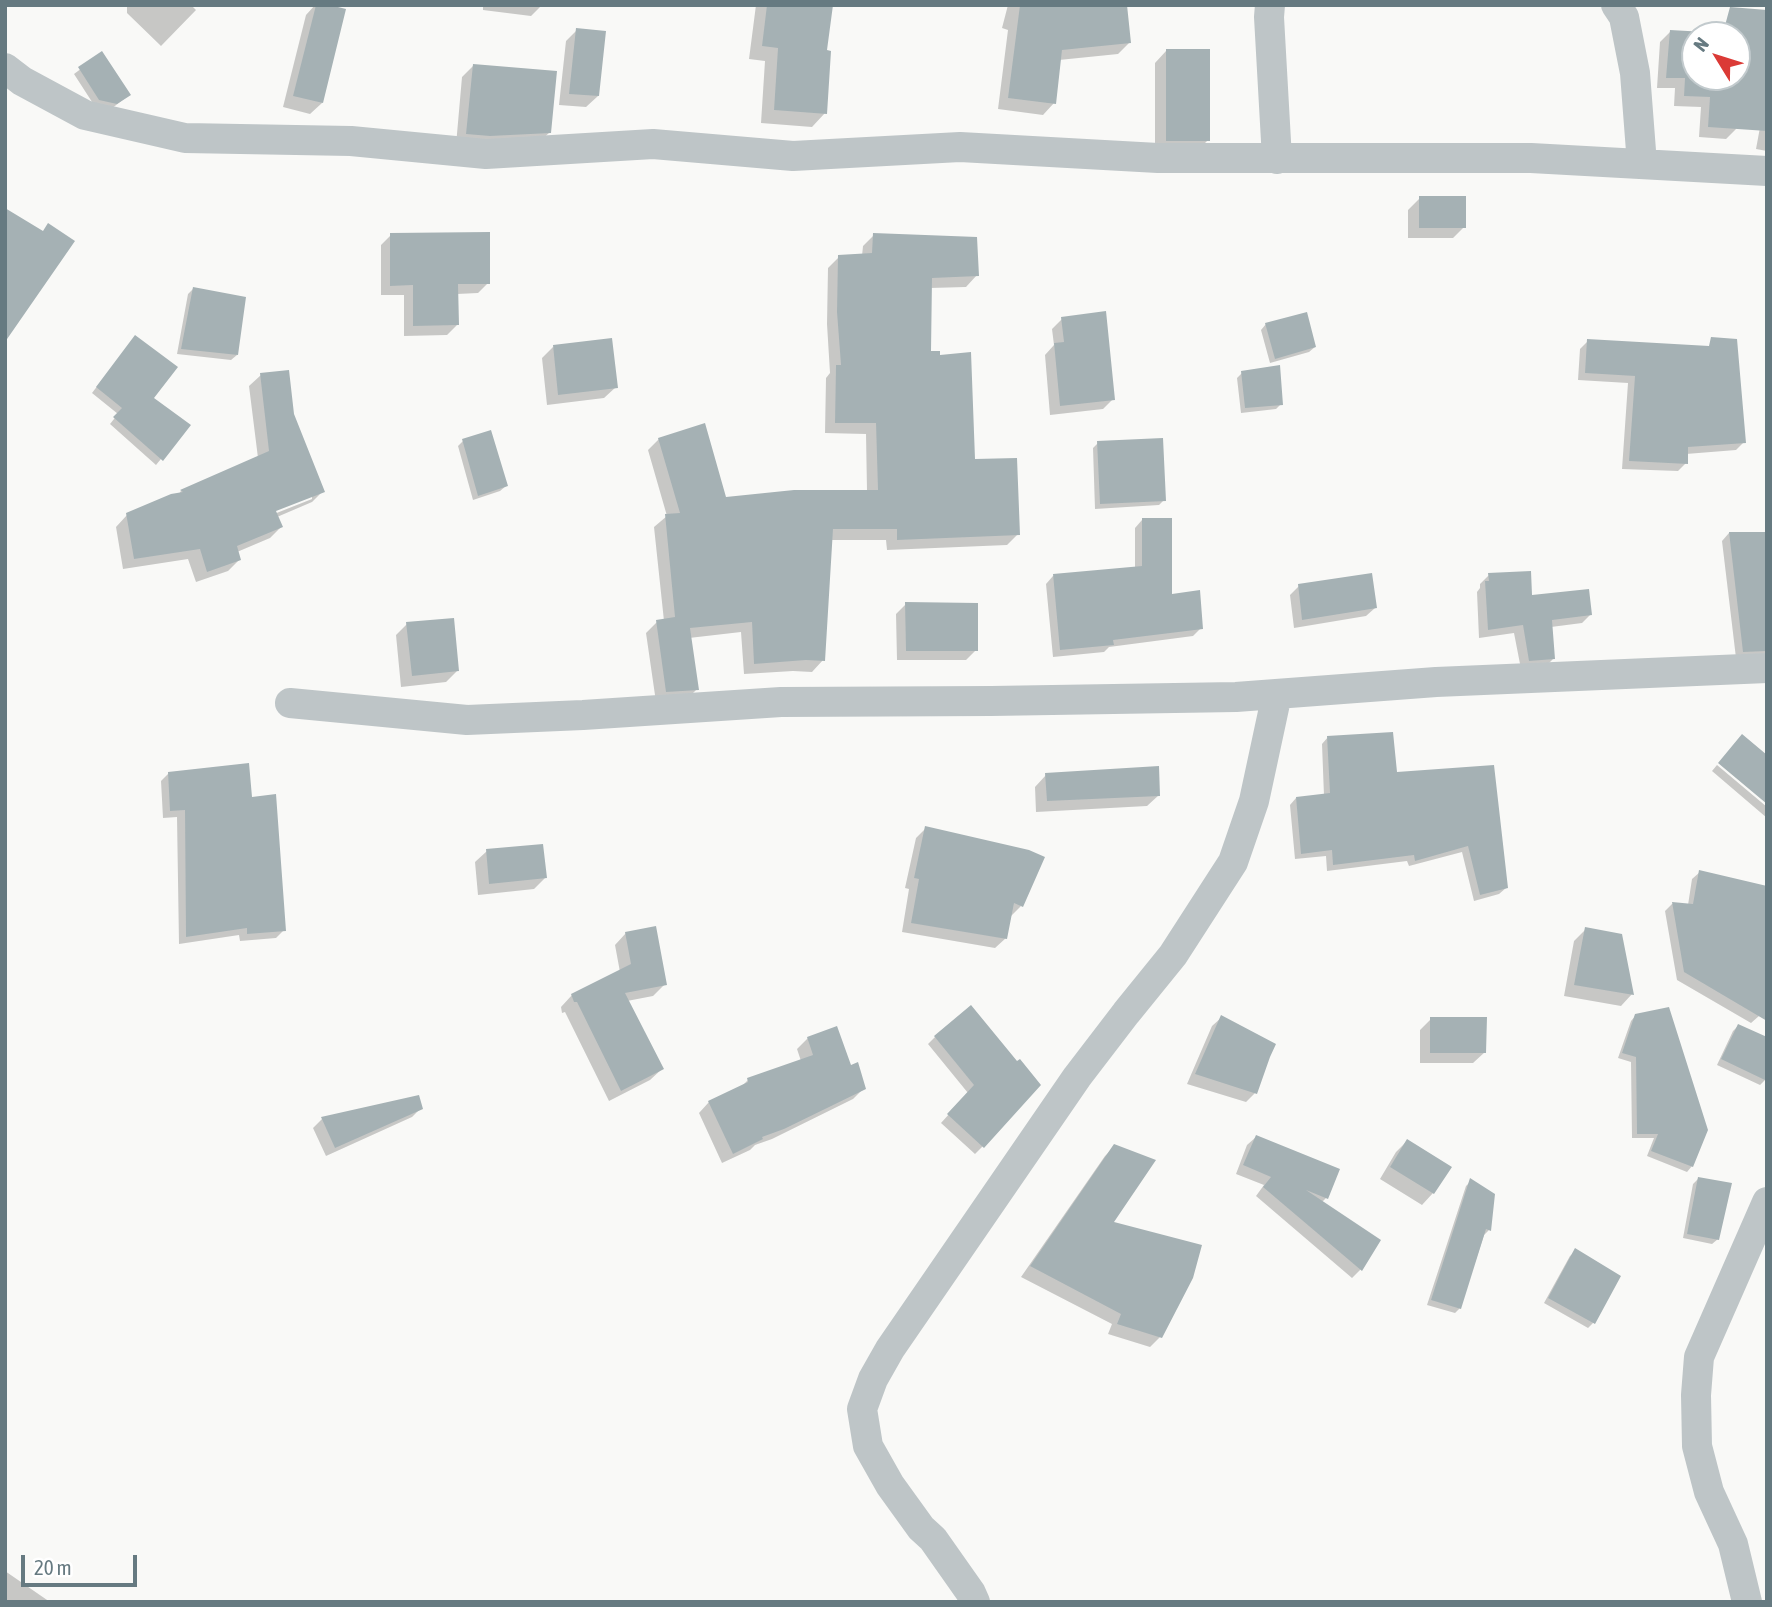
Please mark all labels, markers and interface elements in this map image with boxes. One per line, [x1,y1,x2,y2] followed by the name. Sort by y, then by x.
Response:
[1681,21,1751,91] north arrow
[1689,33,1713,55] text: N
[24,1540,140,1584] scale bar
[34,1555,72,1579] text: 20 m

